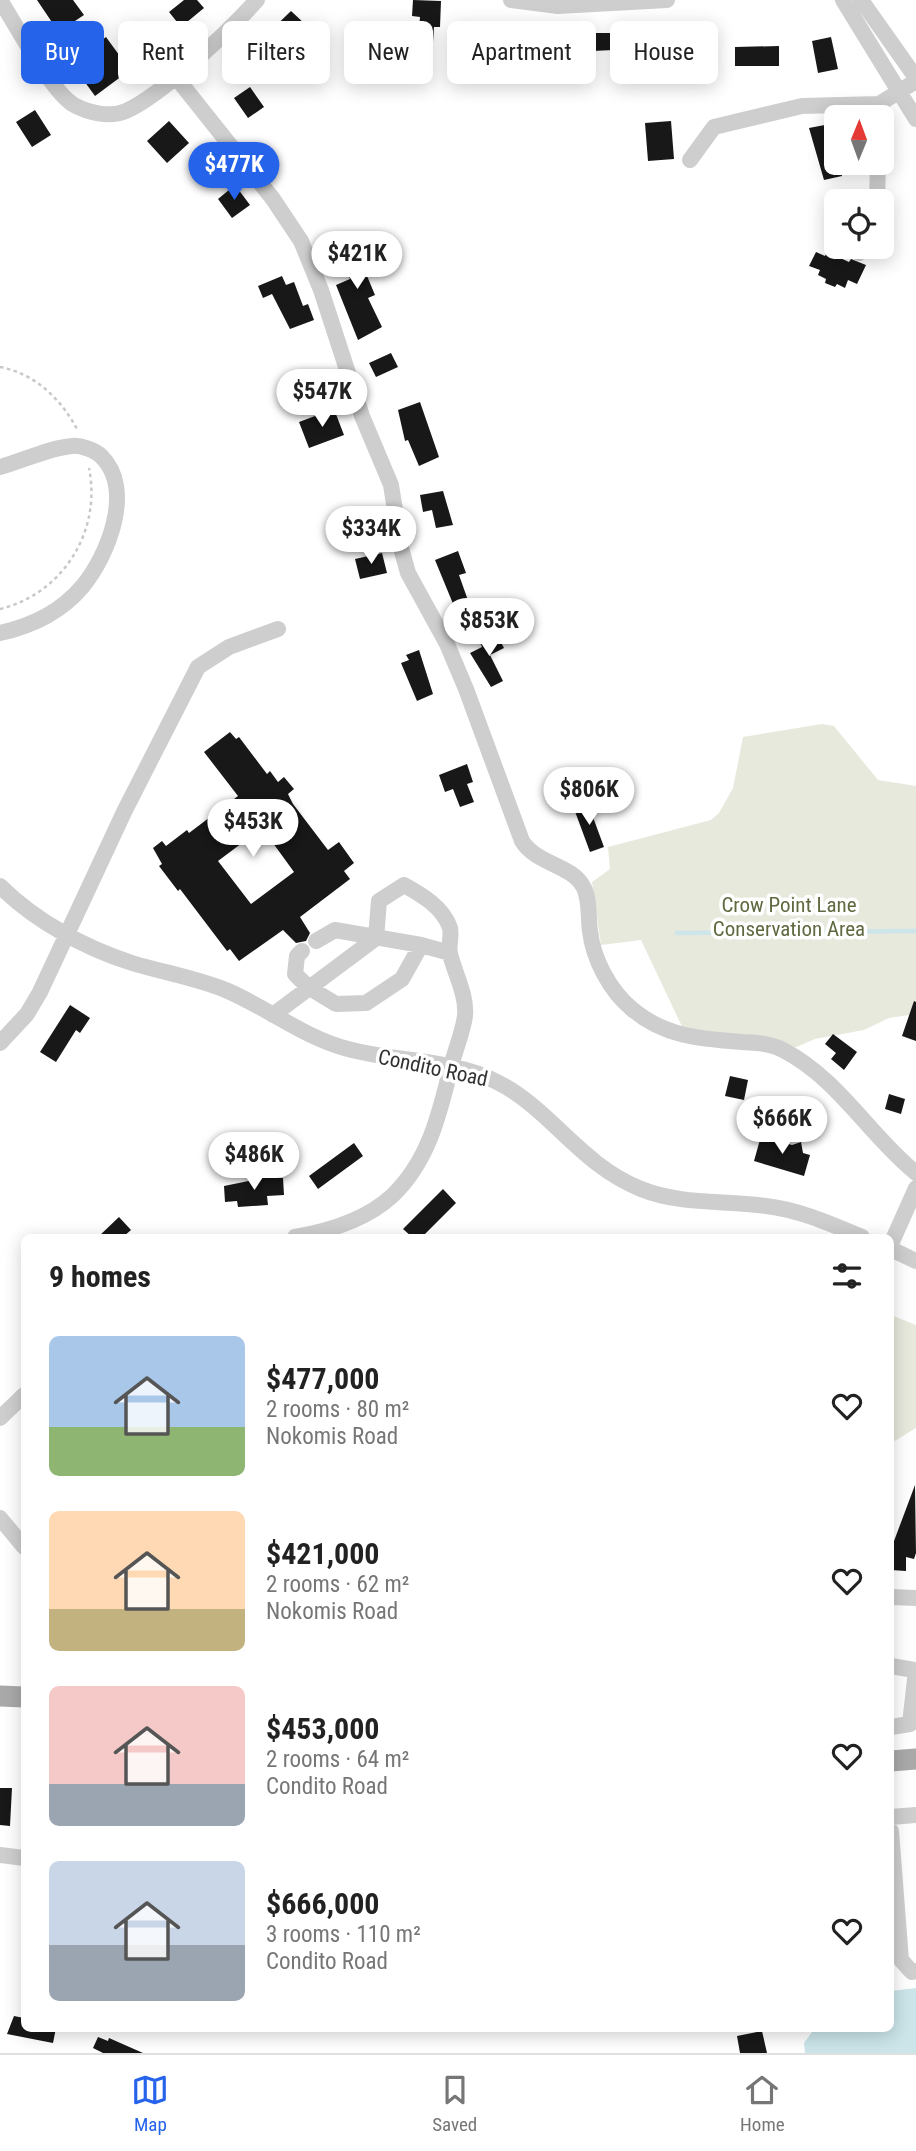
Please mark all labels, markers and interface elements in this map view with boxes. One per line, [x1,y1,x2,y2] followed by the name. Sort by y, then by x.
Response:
[21,21,104,84] chip: Buy
[118,21,208,84] chip: Rent
[222,21,330,84] chip: Filters
[344,21,433,84] chip: New
[447,21,596,84] chip: Apartment
[610,21,718,84] chip: House
[824,105,894,175] north arrow
[824,105,894,259] map controls
[185,142,283,202] pin: $477K
[204,151,264,178] text: $477K
[824,189,894,259] button: locate
[308,232,406,291] pin: $421K
[327,240,387,267] text: $421K
[273,370,371,429] pin: $547K
[292,378,352,405] text: $547K
[322,506,420,566] pin: $334K
[341,515,401,542] text: $334K
[440,598,538,658] pin: $853K
[459,607,519,634] text: $853K
[540,768,638,827] pin: $806K
[559,776,619,803] text: $806K
[204,800,302,859] pin: $453K
[223,808,283,835] text: $453K
[713,893,865,941] park label: Crow Point Lane Conservation Area
[376,1045,490,1091] street label: Condito Road
[733,1096,831,1156] pin: $666K
[752,1105,812,1132] text: $666K
[205,1132,303,1192] pin: $486K
[224,1141,284,1168] text: $486K
[828,1257,866,1295] icon: filters
[49,1259,151,1294] text: 9 homes
[266,1361,379,1396] text: $477,000
[105,1364,189,1448] icon: home
[828,1387,866,1425] icon: heart
[266,1396,409,1423] text: 2 rooms · 80 m²
[266,1423,398,1450] text: Nokomis Road
[266,1536,379,1571] text: $421,000
[105,1539,189,1623] icon: home
[828,1562,866,1600] icon: heart
[266,1571,409,1598] text: 2 rooms · 62 m²
[266,1598,398,1625] text: Nokomis Road
[266,1711,379,1746] text: $453,000
[105,1714,189,1798] icon: home
[828,1737,866,1775] icon: heart
[266,1746,409,1773] text: 2 rooms · 64 m²
[266,1773,388,1800] text: Condito Road
[266,1886,379,1921] text: $666,000
[105,1889,189,1973] icon: home
[828,1912,866,1950] icon: heart
[266,1921,421,1948] text: 3 rooms · 110 m²
[266,1948,388,1975] text: Condito Road
[131,2071,169,2136] tab: Map
[432,2071,477,2136] tab: Saved
[740,2071,785,2136] tab: Home

